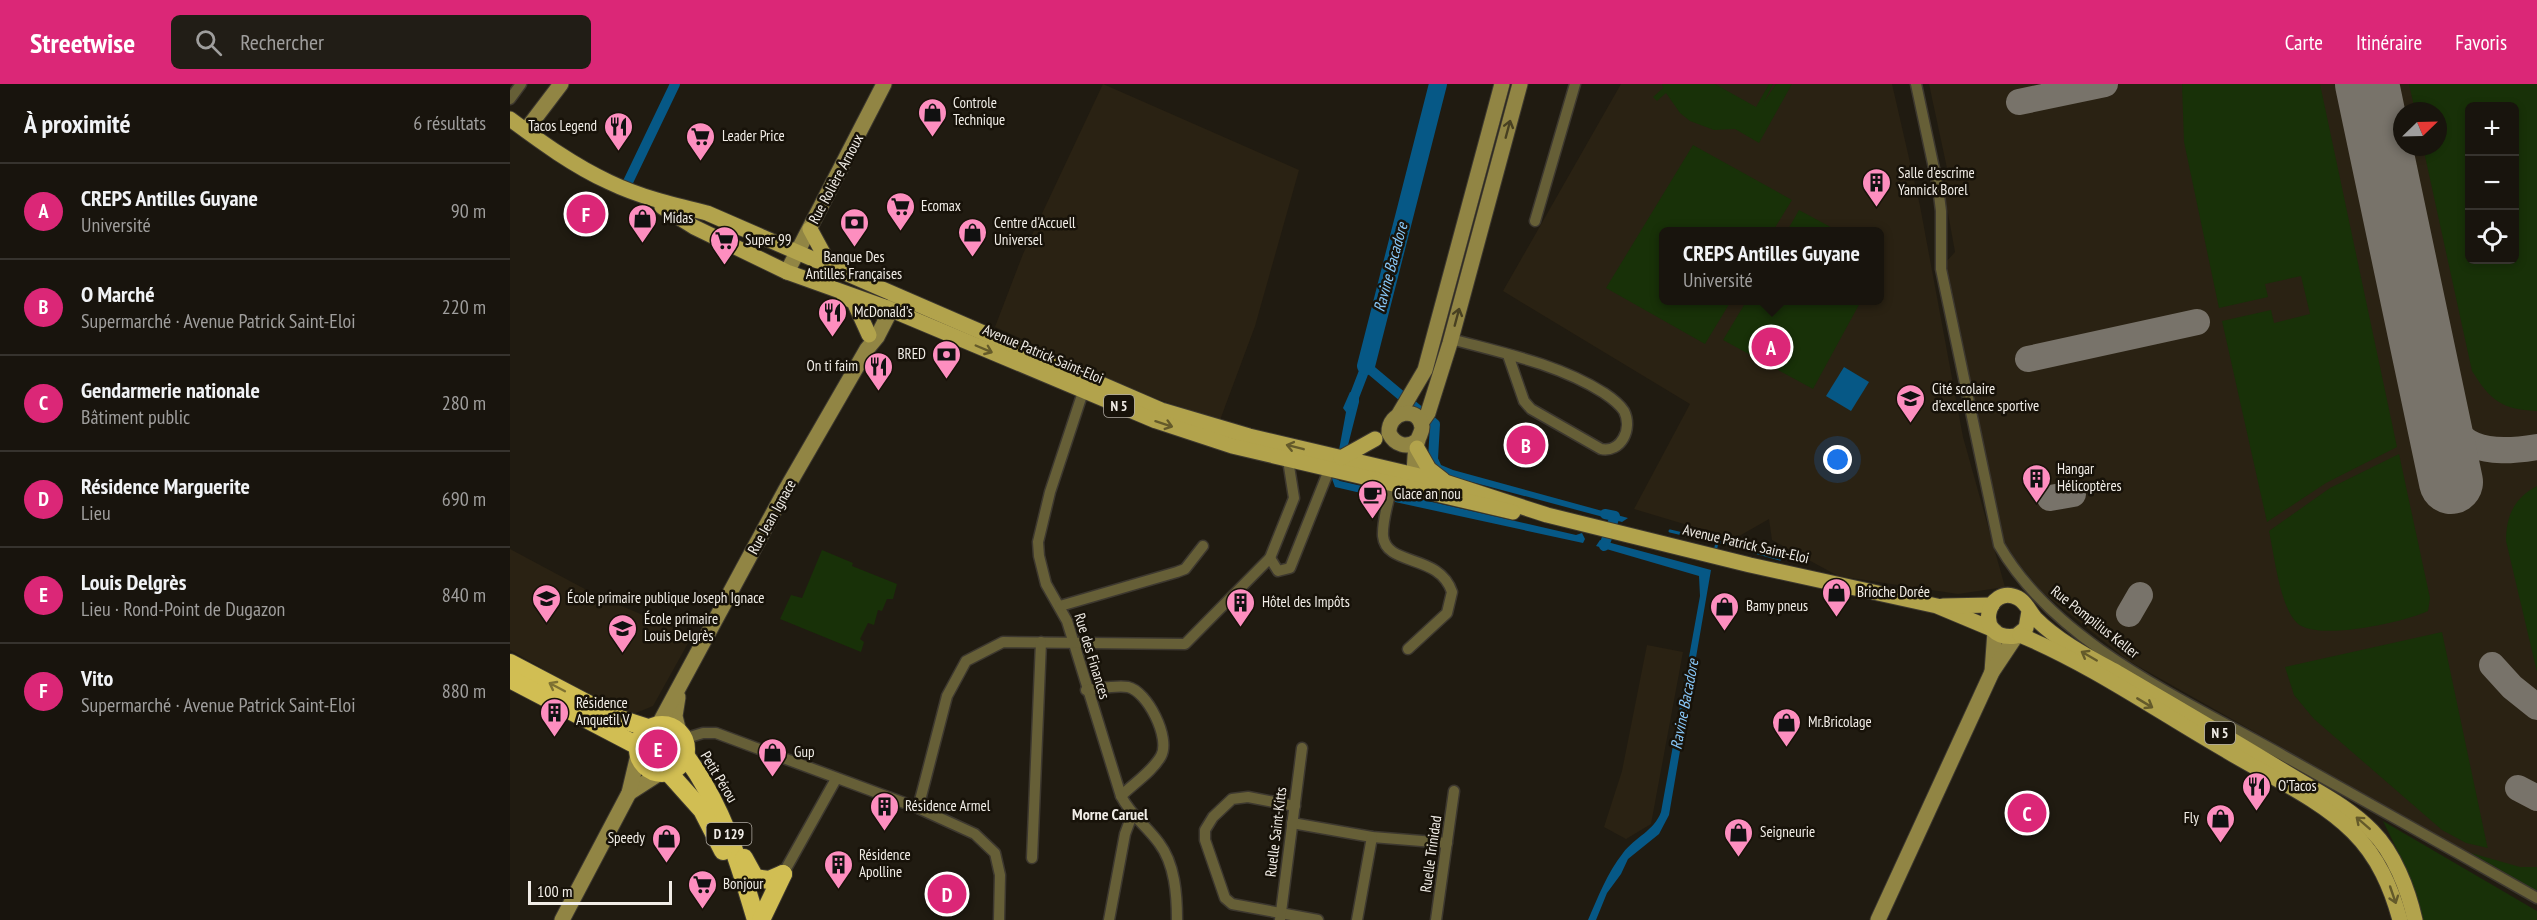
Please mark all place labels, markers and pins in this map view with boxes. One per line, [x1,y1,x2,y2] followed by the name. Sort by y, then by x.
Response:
[953,93,1005,129] place label: Controle Technique
[916,96,948,138] shop icon: Controle Technique
[602,110,634,152] restaurant icon: Tacos Legend
[528,116,597,135] place label: Tacos Legend
[685,120,717,162] supermarket icon: Leader Price
[722,126,785,145] place label: Leader Price
[1898,163,1975,199] place label: Salle d'escrime Yannick Borel
[1861,166,1893,208] building icon: Salle d'escrime Yannick Borel
[884,190,916,232] supermarket icon: Ecomax
[566,192,606,236] pin: F
[921,196,961,215] place label: Ecomax
[626,202,658,244] shop icon: Midas
[838,206,870,248] bank icon: Banque Des Antilles Françaises
[663,208,693,227] place label: Midas
[994,213,1076,249] place label: Centre d'Accuell Universel
[957,216,989,258] shop icon: Centre d'Accuell Universel
[708,224,740,266] supermarket icon: Super 99
[745,230,791,249] place label: Super 99
[806,247,902,283] place label: Banque Des Antilles Françaises
[817,296,849,338] restaurant icon: McDonald's
[854,302,913,321] place label: McDonald's
[1752,324,1790,370] pin: A
[931,338,963,380] bank icon: BRED
[897,344,926,363] place label: BRED
[863,350,895,392] restaurant icon: On ti faim
[807,356,858,375] place label: On ti faim
[1932,379,2039,415] place label: Cité scolaire d'excellence sportive
[1895,382,1927,424] school or university icon: Cité scolaire d'excellence sportive
[1506,422,1546,468] pin: B
[2057,459,2122,495] place label: Hangar Hélicoptères
[2020,462,2052,504] building icon: Hangar Hélicoptères
[1357,478,1389,520] cafe icon: Glace an nou
[1394,484,1461,503] place label: Glace an nou
[1820,576,1852,618] shop icon: Brioche Dorée
[530,582,562,624] school or university icon: École primaire publique Joseph Ignace
[1857,582,1930,601] place label: Brioche Dorée
[1225,586,1257,628] building icon: Hôtel des Impôts
[567,588,764,607] place label: École primaire publique Joseph Ignace
[1709,590,1741,632] shop icon: Bamy pneus
[1262,592,1350,611] place label: Hôtel des Impôts
[1746,596,1808,615] place label: Bamy pneus
[644,609,718,645] place label: École primaire Louis Delgrès
[607,612,639,654] school or university icon: École primaire Louis Delgrès
[576,693,630,729] place label: Résidence Anquetil V
[539,696,571,738] building icon: Résidence Anquetil V
[1771,706,1803,748] shop icon: Mr.Bricolage
[1808,712,1872,731] place label: Mr.Bricolage
[638,726,678,772] pin: E
[757,736,789,778] shop icon: Gup
[794,742,814,761] place label: Gup
[2241,770,2273,812] restaurant icon: O'Tacos
[2278,776,2317,795] place label: O'Tacos
[868,790,900,832] building icon: Résidence Armel
[2008,790,2047,836] pin: C
[905,796,991,815] place label: Résidence Armel
[2204,802,2236,844] shop icon: Fly
[2184,808,2199,827] place label: Fly
[1723,816,1755,858] shop icon: Seigneurie
[650,822,682,864] shop icon: Speedy
[1760,822,1815,841] place label: Seigneurie
[608,828,645,847] place label: Speedy
[859,845,911,881] place label: Résidence Apolline
[822,848,854,890] building icon: Résidence Apolline
[686,868,718,910] supermarket icon: Bonjour
[928,872,966,916] pin: D
[723,874,764,893] place label: Bonjour

